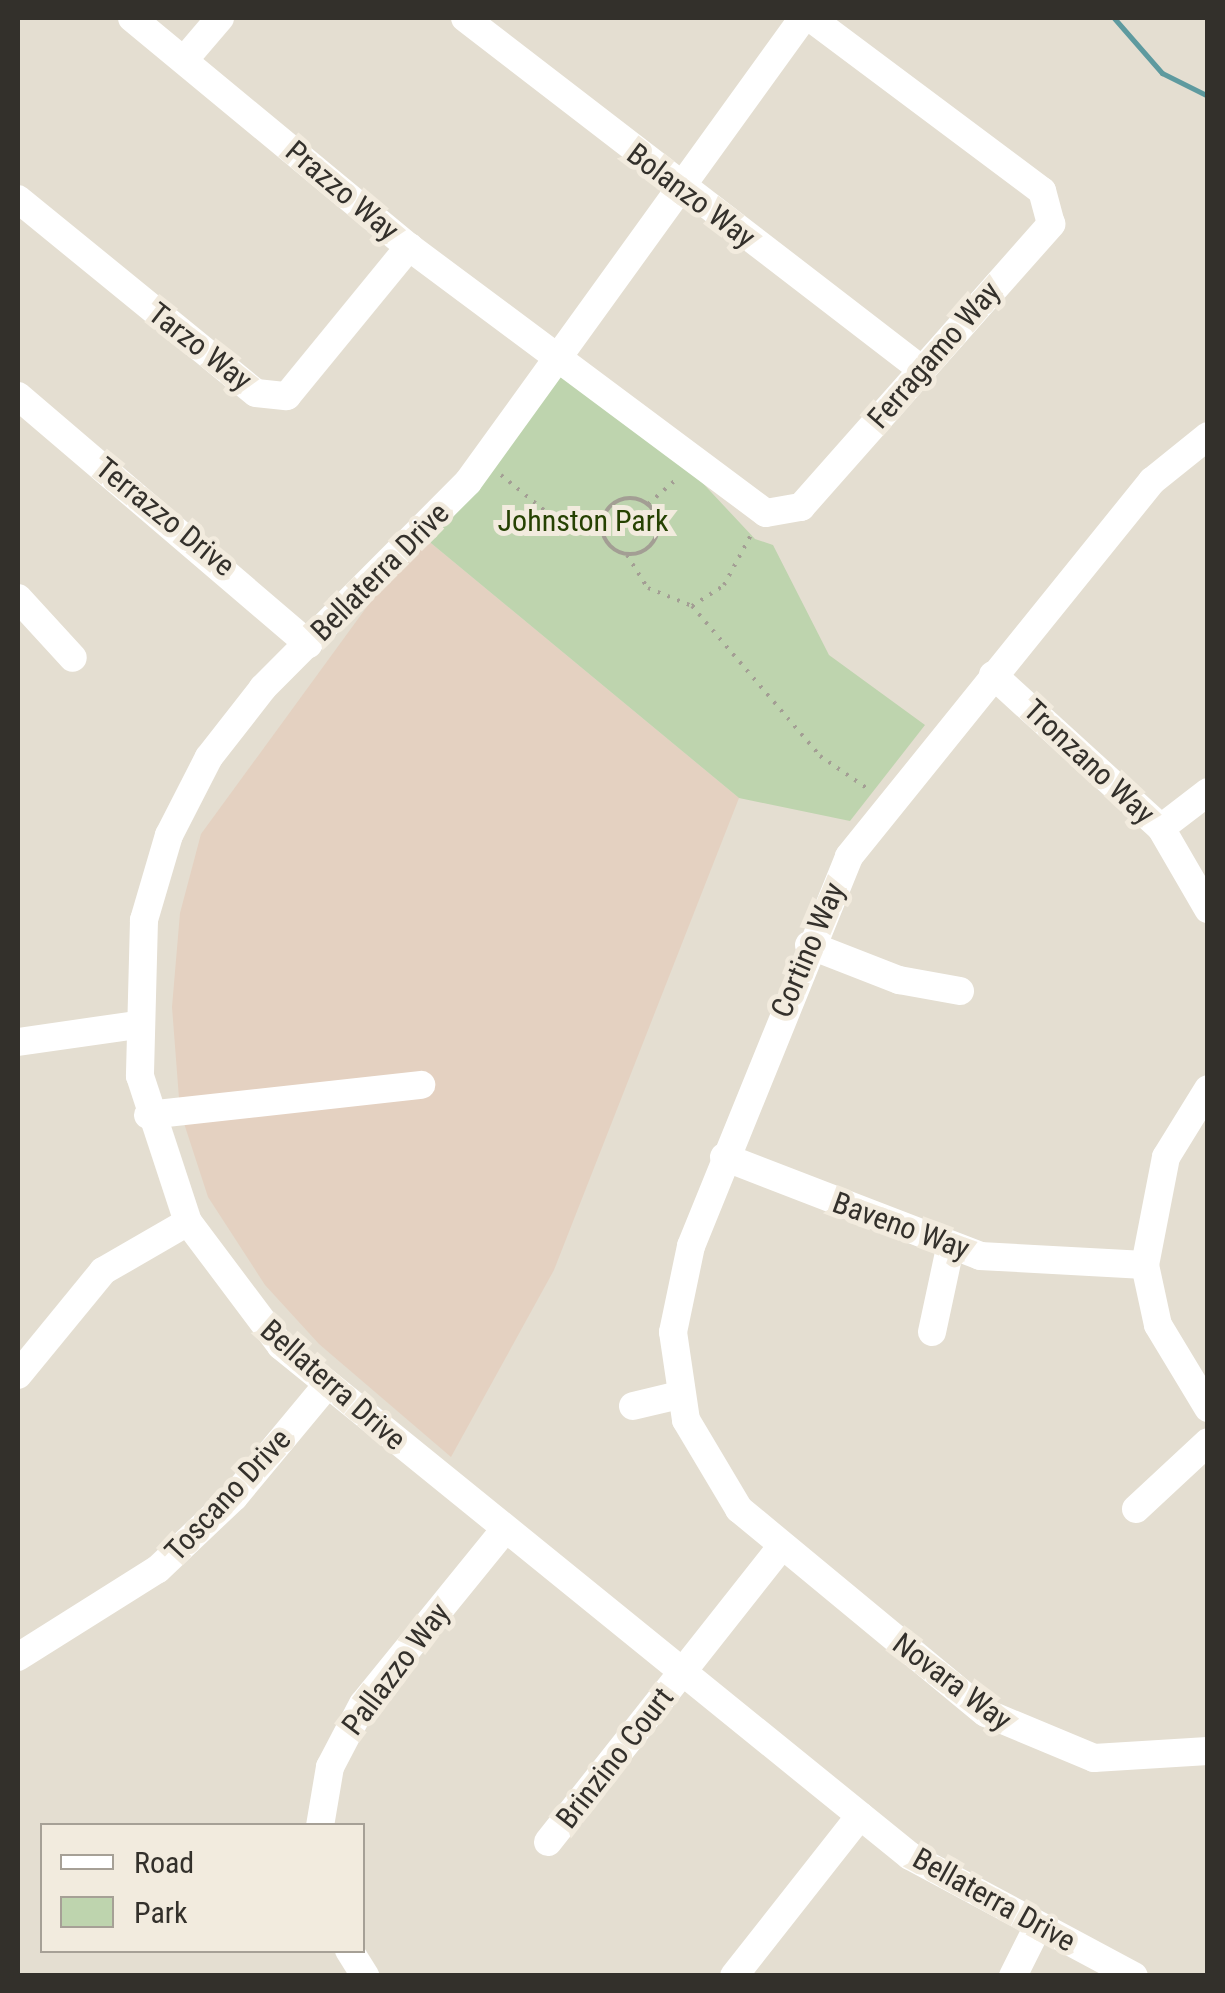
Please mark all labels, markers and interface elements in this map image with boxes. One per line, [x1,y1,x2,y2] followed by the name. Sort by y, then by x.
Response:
[278,133,406,249] street label: Prazzo Way
[620,136,762,256] street label: Bolanzo Way
[860,274,1008,436] street label: Ferragamo Way
[141,295,259,399] street label: Tarzo Way
[88,450,242,584] street label: Terrazzo Drive
[304,496,456,648] street label: Bellaterra Drive
[498,503,668,539] park label: Johnston Park
[1016,692,1162,832] street label: Tronzano Way
[763,877,853,1023] street label: Cortino Way
[828,1185,974,1267] street label: Baveno Way
[253,1312,413,1458] street label: Bellaterra Drive
[158,1421,298,1569] street label: Toscano Drive
[335,1596,457,1742] street label: Pallazzo Way
[886,1626,1018,1738] street label: Novara Way
[549,1680,681,1836] street label: Brinzino Court
[40,1823,365,1953] legend
[906,1841,1082,1959] street label: Bellaterra Drive
[134,1845,194,1880] text: Road
[134,1895,188,1930] text: Park

